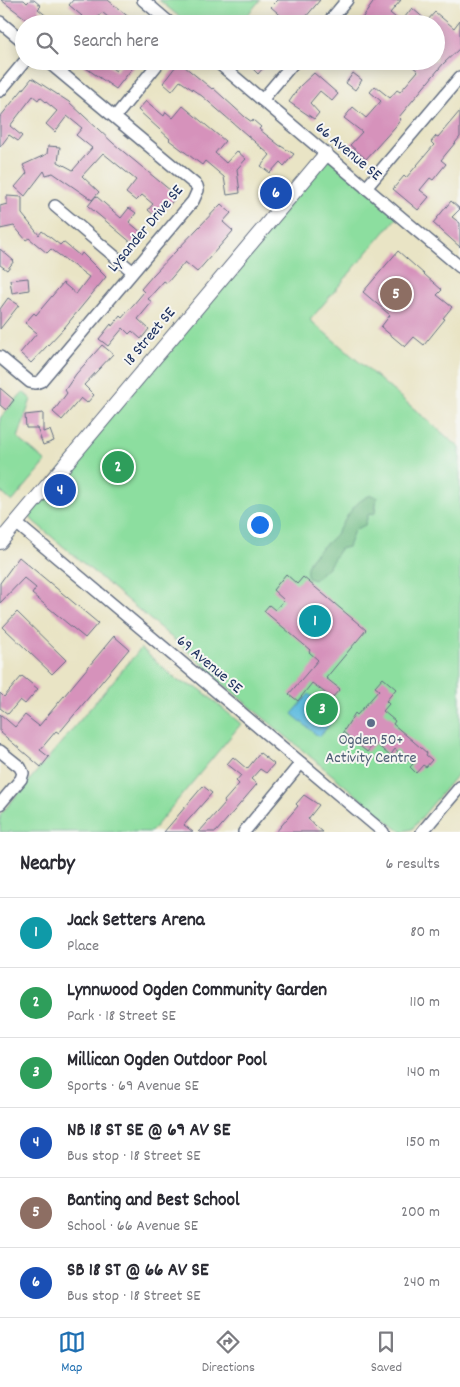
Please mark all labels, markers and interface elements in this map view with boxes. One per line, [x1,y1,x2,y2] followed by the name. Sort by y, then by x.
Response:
[15,15,445,70] search box
[33,29,61,57] icon: search
[73,29,159,56] text: Search here
[310,117,387,187] street label: 66 Avenue SE
[260,174,292,212] pin: 6
[103,180,190,278] street label: Lysander Drive SE
[380,275,412,313] pin: 5
[119,302,182,371] street label: 18 Street SE
[102,448,134,486] pin: 2
[44,471,76,509] pin: 4
[247,512,273,538] your location
[299,602,331,640] pin: 1
[171,630,248,700] street label: 69 Avenue SE
[306,690,338,728] pin: 3
[365,717,377,729] marker: Ogden 50+ Activity Centre
[326,729,416,770] place label: Ogden 50+ Activity Centre
[20,850,75,880] text: Nearby
[385,853,440,876] text: 6 results
[67,908,205,935] text: Jack Setters Arena
[34,921,38,944] text: 1
[410,921,440,944] text: 80 m
[67,935,99,958] text: Place
[67,978,327,1005] text: Lynnwood Ogden Community Garden
[33,991,40,1014] text: 2
[410,991,440,1014] text: 110 m
[67,1005,176,1028] text: Park · 18 Street SE
[67,1048,267,1075] text: Millican Ogden Outdoor Pool
[32,1061,40,1084] text: 3
[406,1061,440,1084] text: 140 m
[67,1075,199,1098] text: Sports · 69 Avenue SE
[67,1118,230,1145] text: NB 18 ST SE @ 69 AV SE
[33,1131,39,1154] text: 4
[406,1131,440,1154] text: 150 m
[67,1145,200,1168] text: Bus stop · 18 Street SE
[67,1188,239,1215] text: Banting and Best School
[32,1201,40,1224] text: 5
[401,1201,440,1224] text: 200 m
[67,1215,198,1238] text: School · 66 Avenue SE
[67,1258,209,1285] text: SB 18 ST @ 66 AV SE
[32,1271,40,1294] text: 6
[403,1271,440,1294] text: 240 m
[67,1285,200,1308] text: Bus stop · 18 Street SE
[58,1328,86,1378] tab: Map
[202,1328,255,1378] tab: Directions
[371,1328,402,1378] tab: Saved

